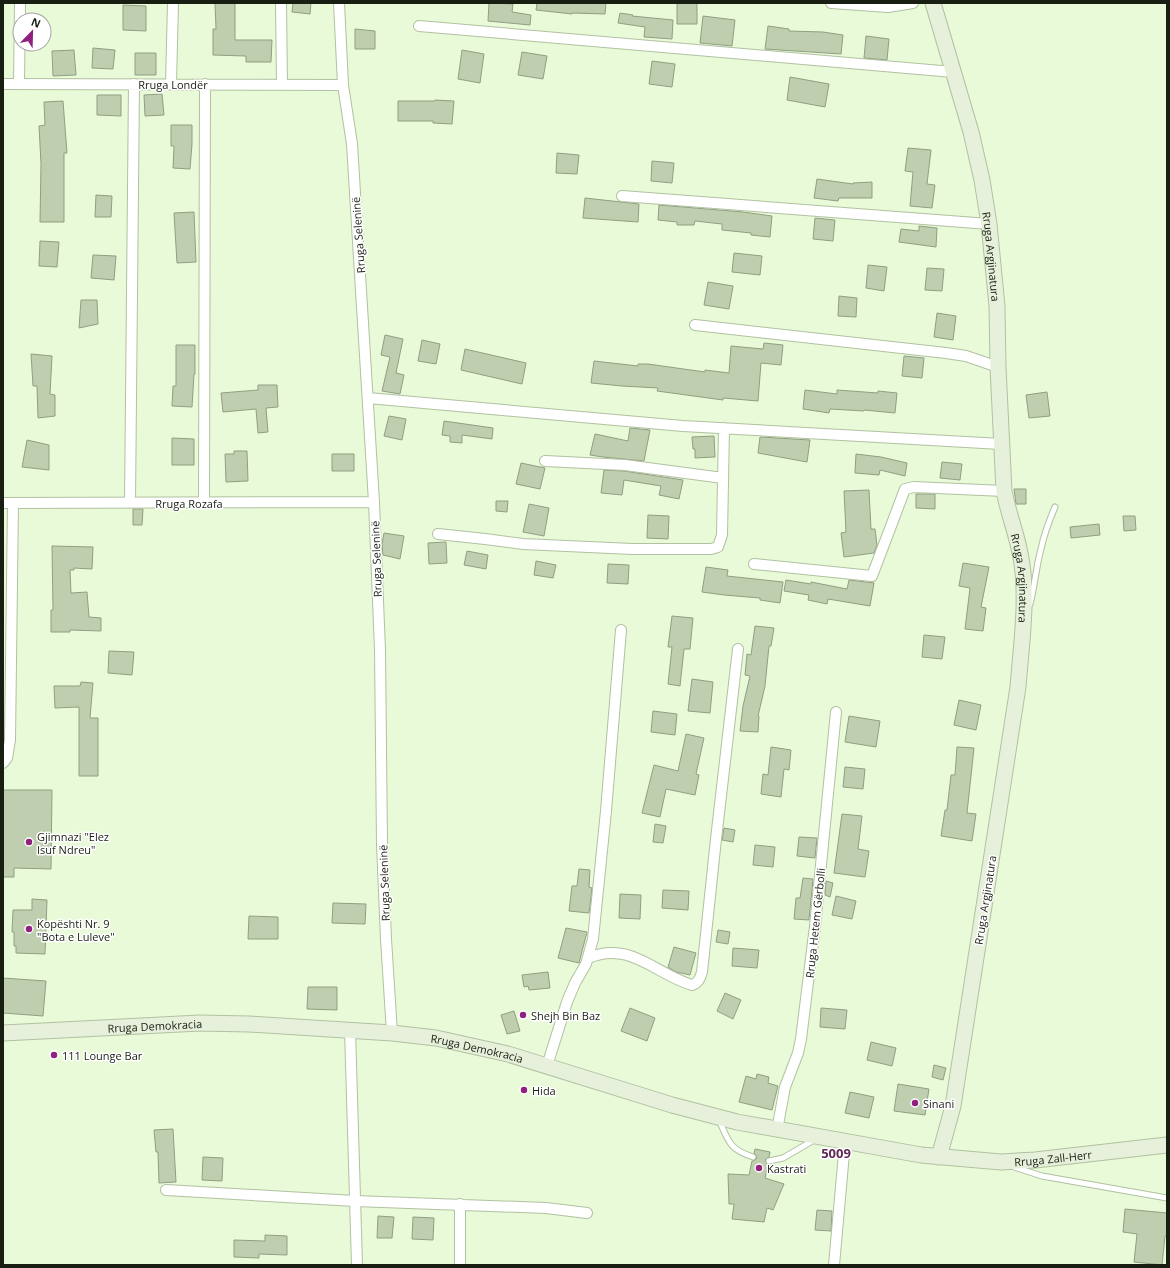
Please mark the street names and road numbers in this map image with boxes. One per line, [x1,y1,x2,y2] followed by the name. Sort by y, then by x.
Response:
[138,77,208,92] street label: Rruga Londër
[348,196,368,274] street label: Rruga Seleninë
[980,211,1004,302] street label: Rruga Argjinatura
[155,496,223,511] street label: Rruga Rozafa
[367,520,385,598] street label: Rruga Seleninë
[1008,532,1032,623] street label: Rruga Argjinatura
[375,844,393,922] street label: Rruga Seleninë
[971,854,999,946] street label: Rruga Argjinatura
[802,867,828,979] street label: Rruga Hetem Gërbolli
[107,1015,202,1035] street label: Rruga Demokracia
[430,1030,525,1066] street label: Rruga Demokracia
[1014,1146,1093,1169] street label: Rruga Zall-Herr

